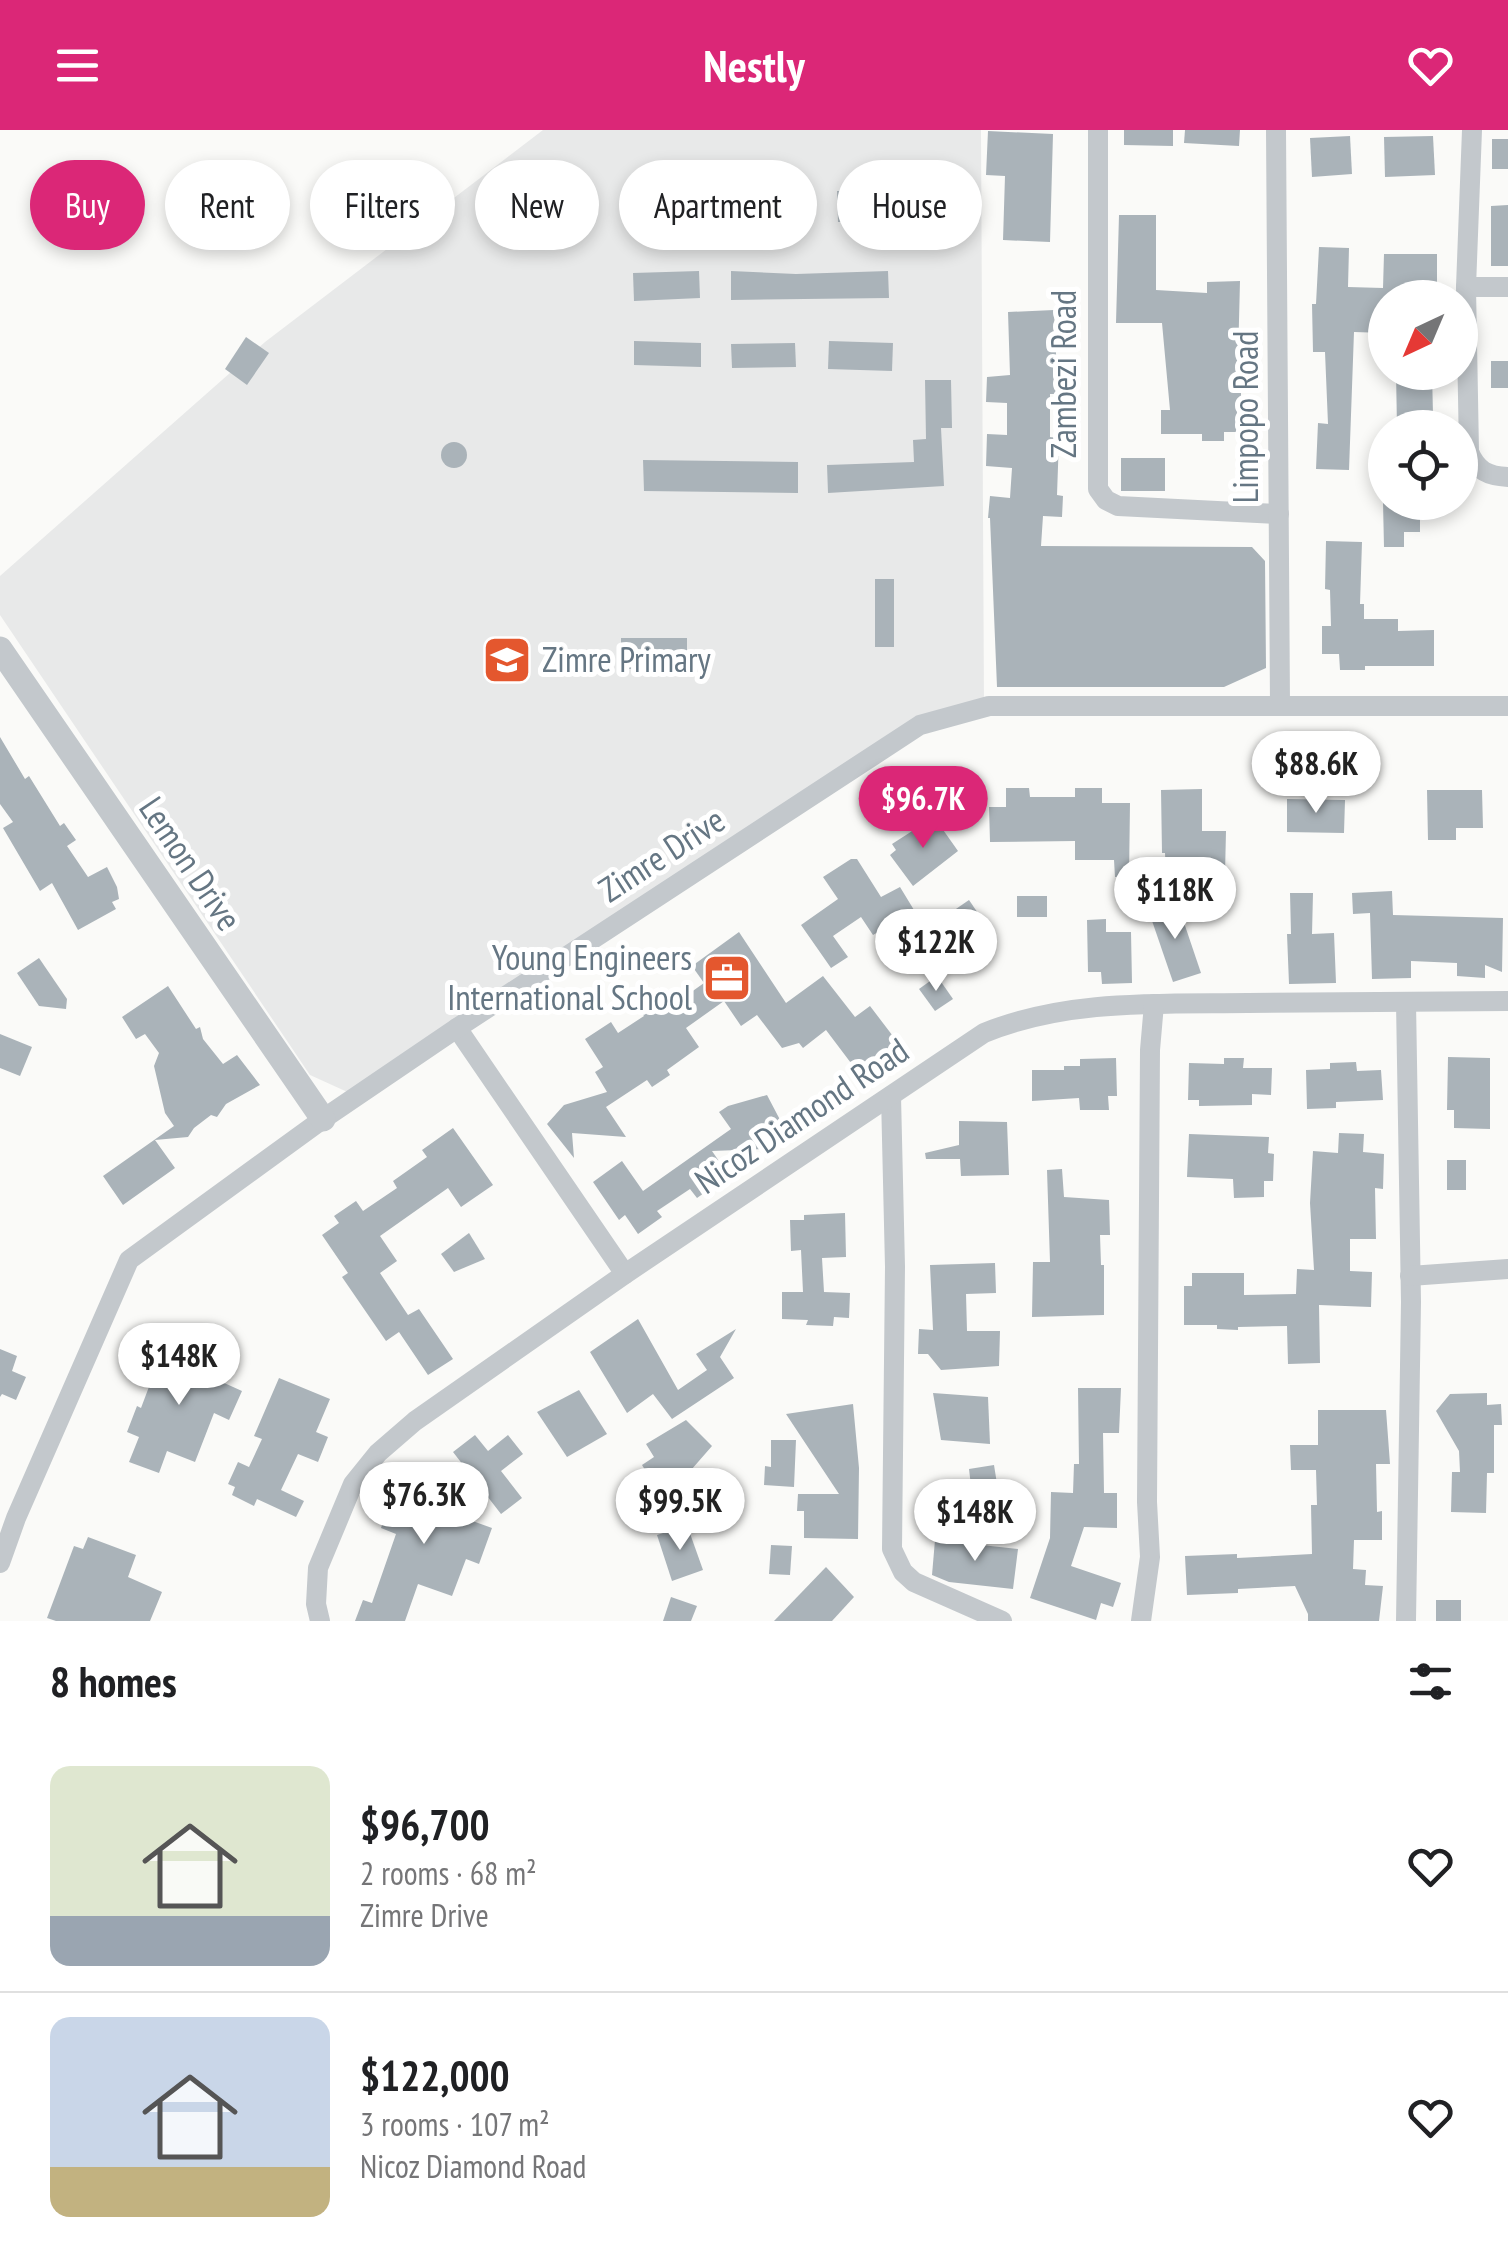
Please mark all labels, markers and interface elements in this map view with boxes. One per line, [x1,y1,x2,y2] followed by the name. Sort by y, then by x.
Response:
[703,36,805,94] text: Nestly
[50,38,105,93] icon: menu
[1403,38,1458,93] icon: heart
[30,160,145,250] chip: Buy
[165,160,290,250] chip: Rent
[310,160,455,250] chip: Filters
[475,160,599,250] chip: New
[619,160,817,250] chip: Apartment
[837,160,982,250] chip: House
[1368,280,1478,390] north arrow
[1368,280,1478,520] map controls
[1040,290,1086,458] street label: Zambezi Road
[1222,331,1268,503] street label: Limpopo Road
[1368,410,1478,520] button: locate
[481,634,533,686] school or university icon: Zimre Primary
[542,636,712,682] place label: Zimre Primary
[1235,731,1397,816] pin: $88.6K
[1274,742,1358,784] text: $88.6K
[842,766,1004,851] pin: $96.7K
[881,777,965,819] text: $96.7K
[129,788,252,939] street label: Lemon Drive
[590,797,733,912] street label: Zimre Drive
[1105,857,1245,942] pin: $118K
[1136,868,1214,910] text: $118K
[866,909,1006,994] pin: $122K
[897,920,975,962] text: $122K
[447,934,692,1020] place label: Young Engineers International School
[701,952,753,1004] office icon: Young Engineers International School
[686,1027,917,1203] street label: Nicoz Diamond Road
[109,1323,249,1408] pin: $148K
[140,1334,218,1376] text: $148K
[343,1462,505,1547] pin: $76.3K
[599,1468,761,1553] pin: $99.5K
[382,1473,466,1515] text: $76.3K
[638,1479,722,1521] text: $99.5K
[905,1479,1045,1564] pin: $148K
[936,1490,1014,1532] text: $148K
[50,1654,177,1709] text: 8 homes
[1403,1654,1458,1709] icon: filters
[360,1797,490,1852] text: $96,700
[130,1806,250,1926] icon: home
[1403,1839,1458,1894] icon: heart
[360,1852,537,1894] text: 2 rooms · 68 m²
[360,1894,489,1936] text: Zimre Drive
[360,2048,510,2103] text: $122,000
[130,2057,250,2177] icon: home
[1403,2090,1458,2145] icon: heart
[360,2103,550,2145] text: 3 rooms · 107 m²
[360,2145,586,2187] text: Nicoz Diamond Road

